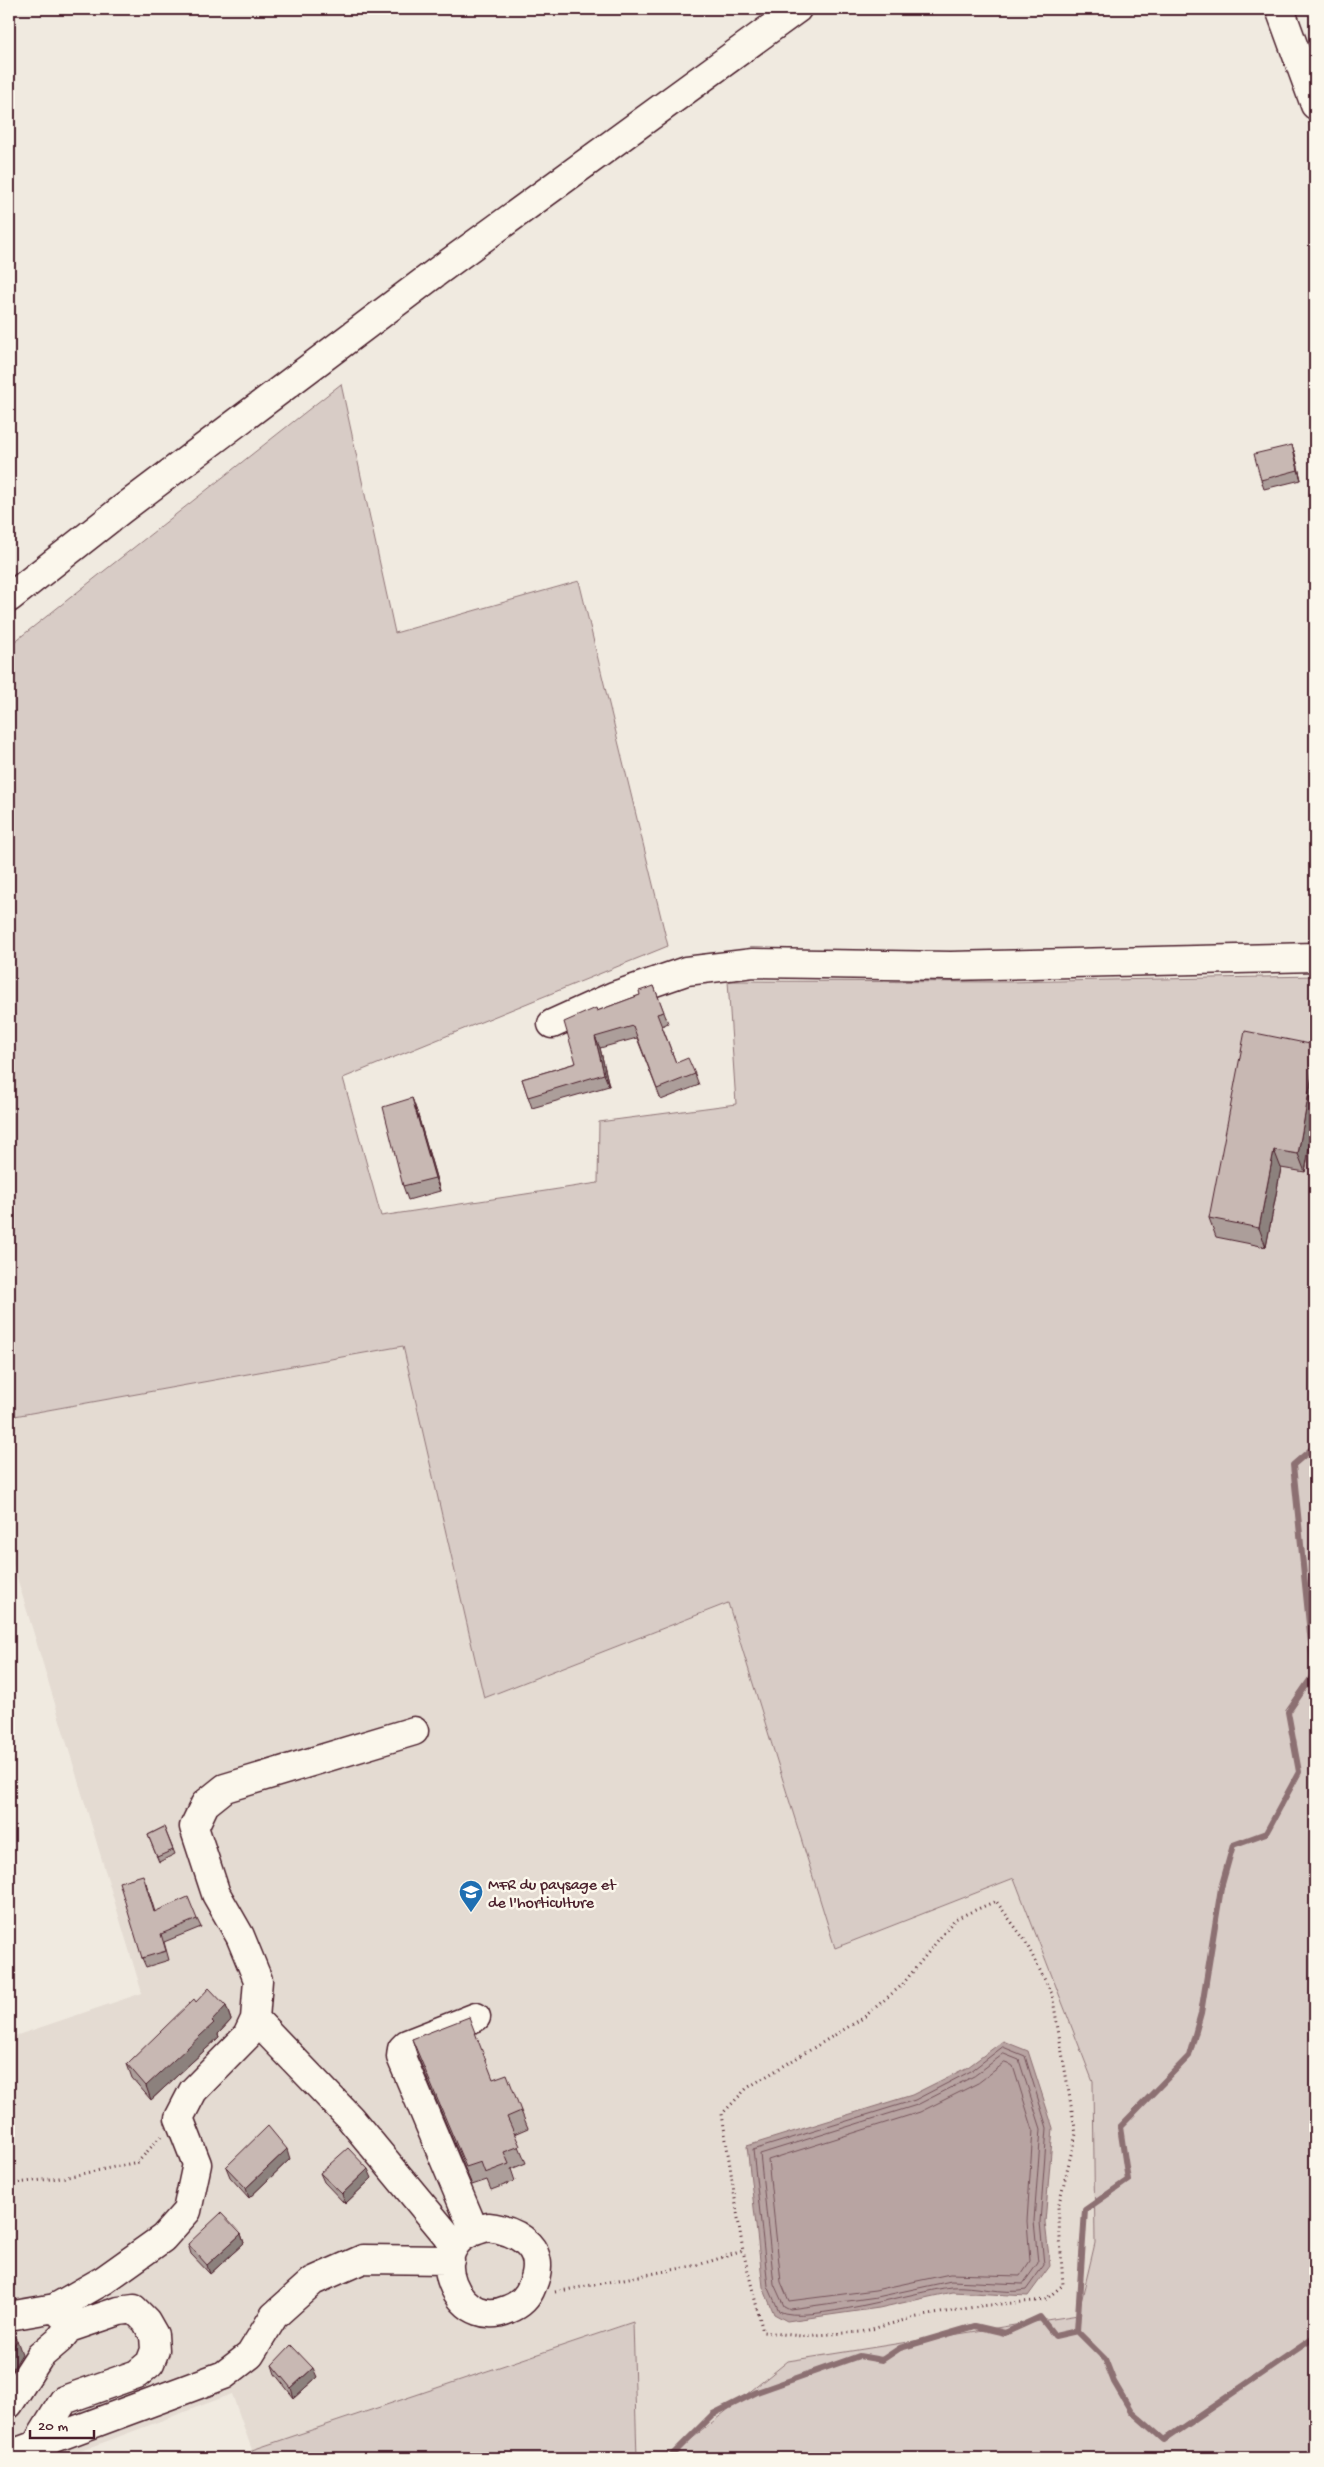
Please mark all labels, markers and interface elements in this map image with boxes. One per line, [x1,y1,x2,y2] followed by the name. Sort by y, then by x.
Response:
[488,1877,617,1914] place label: MFR du paysage et de l'horticulture
[458,1879,484,1913] school or university icon: MFR du paysage et de l'horticulture
[30,2407,94,2439] scale bar
[38,2418,68,2436] text: 20 m

